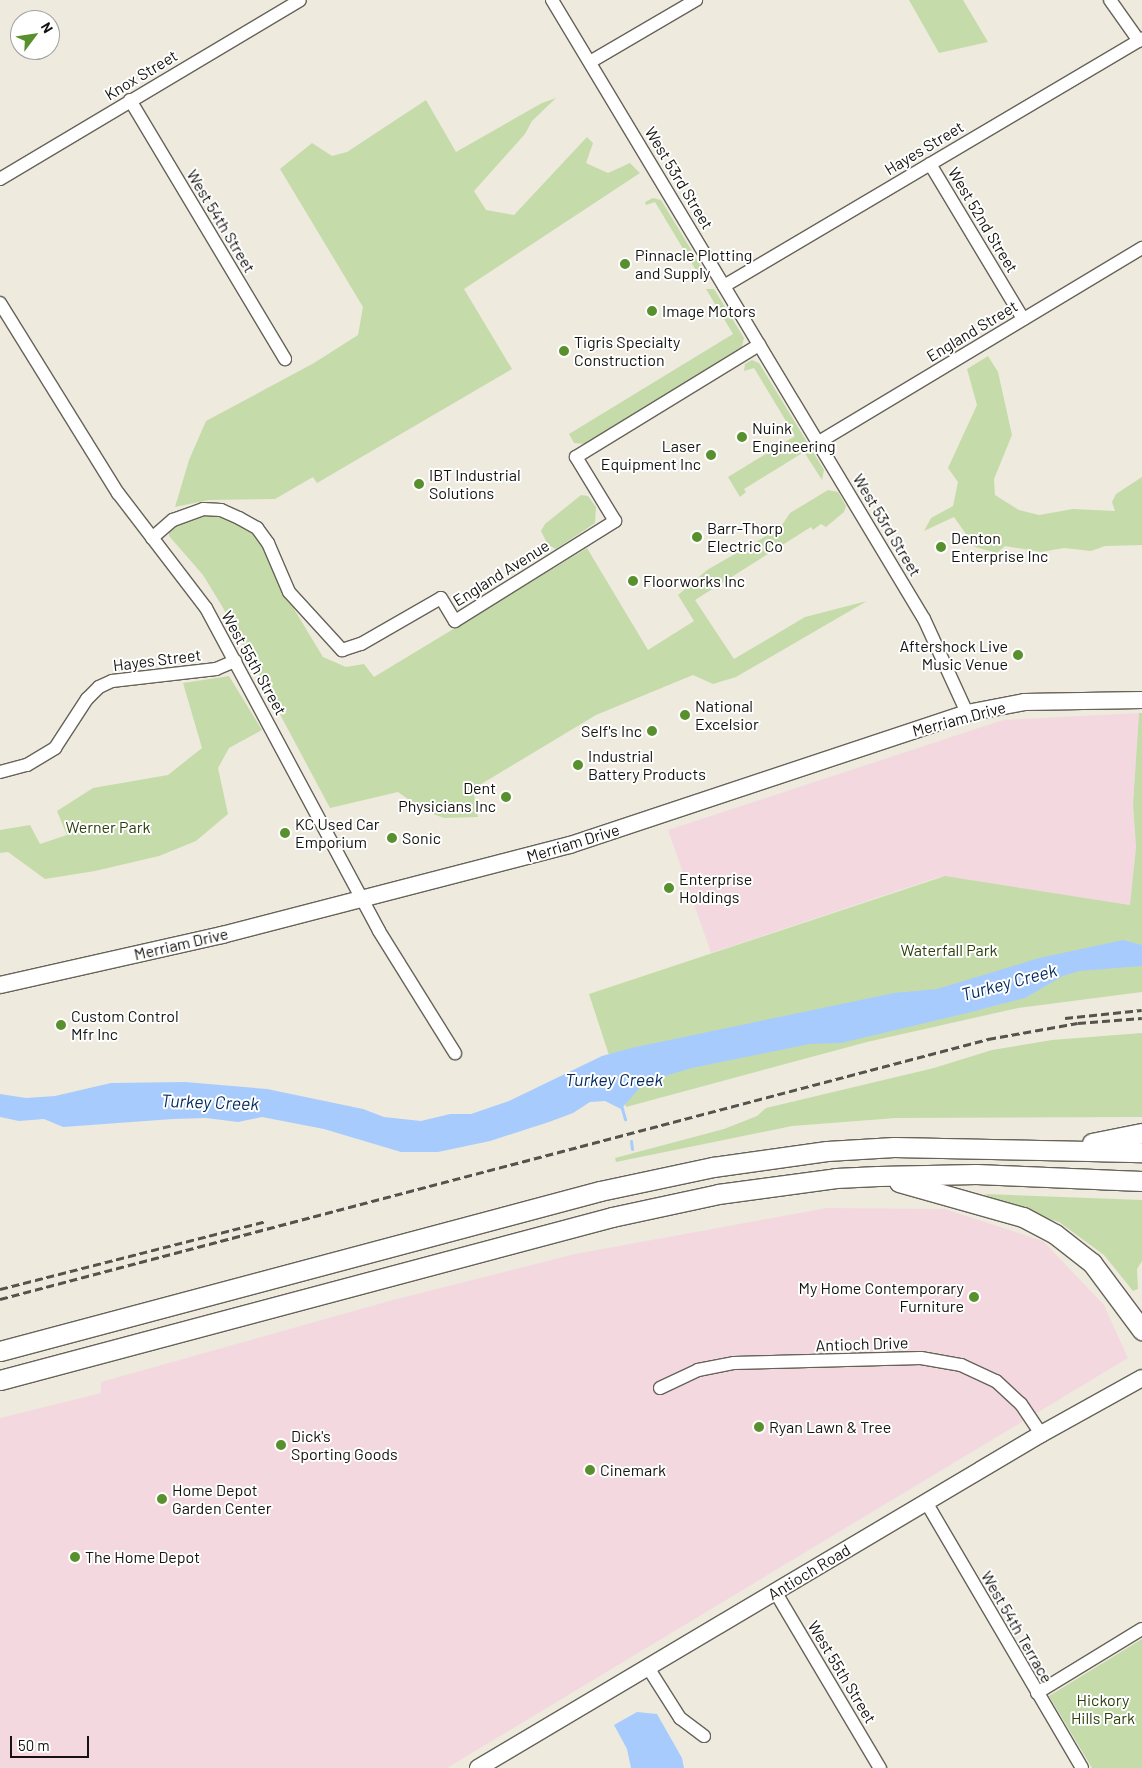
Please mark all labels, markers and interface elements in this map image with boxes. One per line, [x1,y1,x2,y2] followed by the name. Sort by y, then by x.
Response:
[10,10,60,60] north arrow
[38,19,57,36] text: N
[101,46,181,104] street label: Knox Street
[881,117,967,179] street label: Hayes Street
[641,123,717,233] street label: West 53rd Street
[944,164,1022,276] street label: West 52nd Street
[183,166,259,276] street label: West 54th Street
[635,245,752,283] place label: Pinnacle Plotting and Supply
[619,258,631,270] marker: Pinnacle Plotting and Supply
[923,296,1021,366] street label: England Street
[662,301,756,321] place label: Image Motors
[646,305,658,317] marker: Image Motors
[574,332,680,370] place label: Tigris Specialty Construction
[558,345,570,357] marker: Tigris Specialty Construction
[752,418,836,456] place label: Nuink Engineering
[736,431,748,443] marker: Nuink Engineering
[601,436,701,474] place label: Laser Equipment Inc
[705,449,717,461] marker: Laser Equipment Inc
[429,465,521,503] place label: IBT Industrial Solutions
[849,470,925,580] street label: West 53rd Street
[413,478,425,490] marker: IBT Industrial Solutions
[707,518,783,556] place label: Barr-Thorp Electric Co
[951,528,1048,566] place label: Denton Enterprise Inc
[691,531,703,543] marker: Barr-Thorp Electric Co
[449,536,553,610] street label: England Avenue
[935,541,947,553] marker: Denton Enterprise Inc
[643,571,745,591] place label: Floorworks Inc
[627,575,639,587] marker: Floorworks Inc
[217,608,291,718] street label: West 55th Street
[899,636,1008,674] place label: Aftershock Live Music Venue
[112,645,202,675] street label: Hayes Street
[1012,649,1024,661] marker: Aftershock Live Music Venue
[695,696,759,734] place label: National Excelsior
[910,697,1008,741] street label: Merriam Drive
[679,709,691,721] marker: National Excelsior
[581,721,642,741] place label: Self's Inc
[646,725,658,737] marker: Self's Inc
[588,746,706,784] place label: Industrial Battery Products
[572,759,584,771] marker: Industrial Battery Products
[398,778,496,816] place label: Dent Physicians Inc
[500,791,512,803] marker: Dent Physicians Inc
[295,814,380,852] place label: KC Used Car Emporium
[65,817,151,837] park label: Werner Park
[524,820,622,866] street label: Merriam Drive
[279,827,291,839] marker: KC Used Car Emporium
[402,828,441,848] place label: Sonic
[386,832,398,844] marker: Sonic
[679,869,752,907] place label: Enterprise Holdings
[663,882,675,894] marker: Enterprise Holdings
[132,924,230,964] street label: Merriam Drive
[900,940,998,960] park label: Waterfall Park
[959,959,1059,1005] water label: Turkey Creek
[71,1006,179,1044] place label: Custom Control Mfr Inc
[55,1019,67,1031] marker: Custom Control Mfr Inc
[565,1068,663,1090] water label: Turkey Creek
[161,1089,259,1115] water label: Turkey Creek
[799,1278,964,1316] place label: My Home Contemporary Furniture
[968,1291,980,1303] marker: My Home Contemporary Furniture
[815,1333,909,1355] street label: Antioch Drive
[769,1417,891,1437] place label: Ryan Lawn & Tree
[753,1421,765,1433] marker: Ryan Lawn & Tree
[291,1426,398,1464] place label: Dick's Sporting Goods
[275,1439,287,1451] marker: Dick's Sporting Goods
[600,1460,666,1480] place label: Cinemark
[584,1464,596,1476] marker: Cinemark
[172,1480,271,1518] place label: Home Depot Garden Center
[156,1493,168,1505] marker: Home Depot Garden Center
[764,1540,854,1604] street label: Antioch Road
[85,1547,200,1567] place label: The Home Depot
[69,1551,81,1563] marker: The Home Depot
[977,1568,1057,1686] street label: West 54th Terrace
[804,1617,880,1727] street label: West 55th Street
[1071,1690,1135,1728] park label: Hickory Hills Park
[12,1726,91,1758] scale bar
[18,1736,50,1754] text: 50 m

